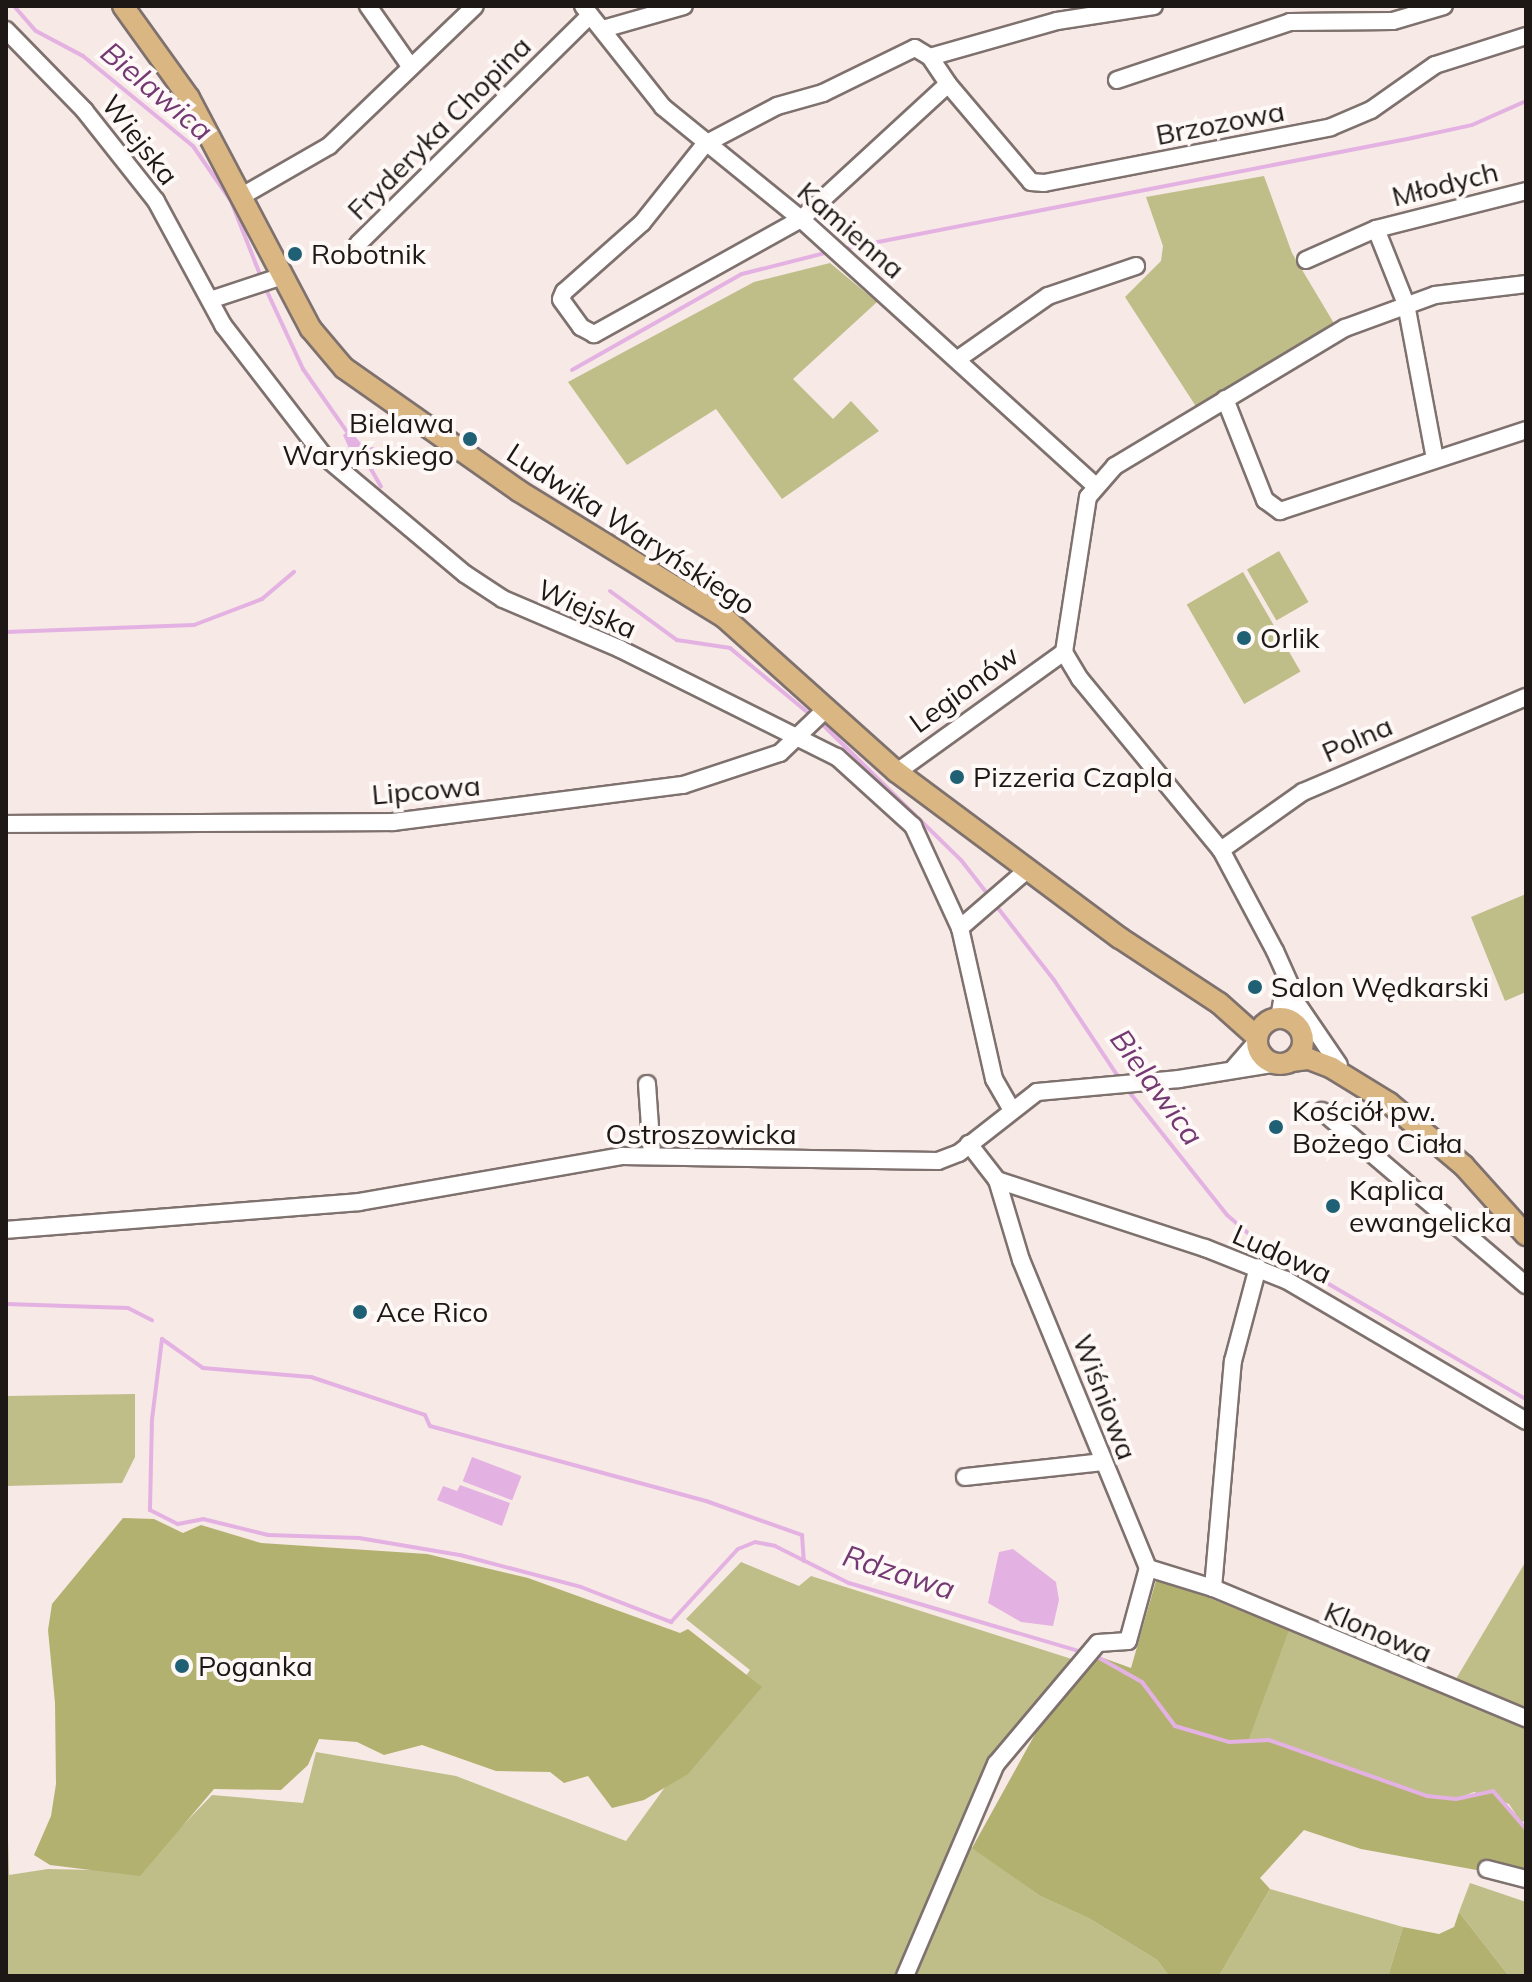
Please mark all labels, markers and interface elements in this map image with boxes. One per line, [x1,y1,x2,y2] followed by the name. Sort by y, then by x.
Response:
[340,29,538,227] street label: Fryderyka Chopina
[94,34,220,148] water label: Bielawica
[95,88,185,192] street label: Wiejska
[1153,94,1287,152] street label: Brzozowa
[1388,155,1502,213] street label: Młodych
[791,174,911,286] street label: Kamienna
[311,237,426,271] place label: Robotnik
[286,245,304,263] marker: Robotnik
[282,406,454,472] place label: Bielawa Waryńskiego
[461,430,479,448] marker: Bielawa Waryńskiego
[501,436,761,622] street label: Ludwika Waryńskiego
[532,572,642,646] street label: Wiejska
[1260,621,1320,655] place label: Orlik
[1235,629,1253,647] marker: Orlik
[903,638,1025,740] street label: Legionów
[1317,709,1397,769] street label: Polna
[973,760,1173,794] place label: Pizzeria Czapla
[948,768,966,786] marker: Pizzeria Czapla
[370,769,482,811] street label: Lipcowa
[1271,970,1489,1004] place label: Salon Wędkarski
[1246,978,1264,996] marker: Salon Wędkarski
[1103,1022,1211,1152] water label: Bielawica
[1292,1094,1463,1160] place label: Kościół pw. Bożego Ciała
[606,1117,796,1151] street label: Ostroszowicka
[1267,1118,1285,1136] marker: Kościół pw. Bożego Ciała
[1349,1173,1512,1239] place label: Kaplica ewangelicka
[1324,1197,1342,1215] marker: Kaplica ewangelicka
[1227,1217,1337,1291] street label: Ludowa
[376,1295,488,1329] place label: Ace Rico
[351,1303,369,1321] marker: Ace Rico
[1066,1330,1144,1464] street label: Wiśniowa
[839,1537,959,1607] water label: Rdzawa
[1319,1594,1437,1670] street label: Klonowa
[198,1649,313,1683] place label: Poganka
[173,1657,191,1675] marker: Poganka

